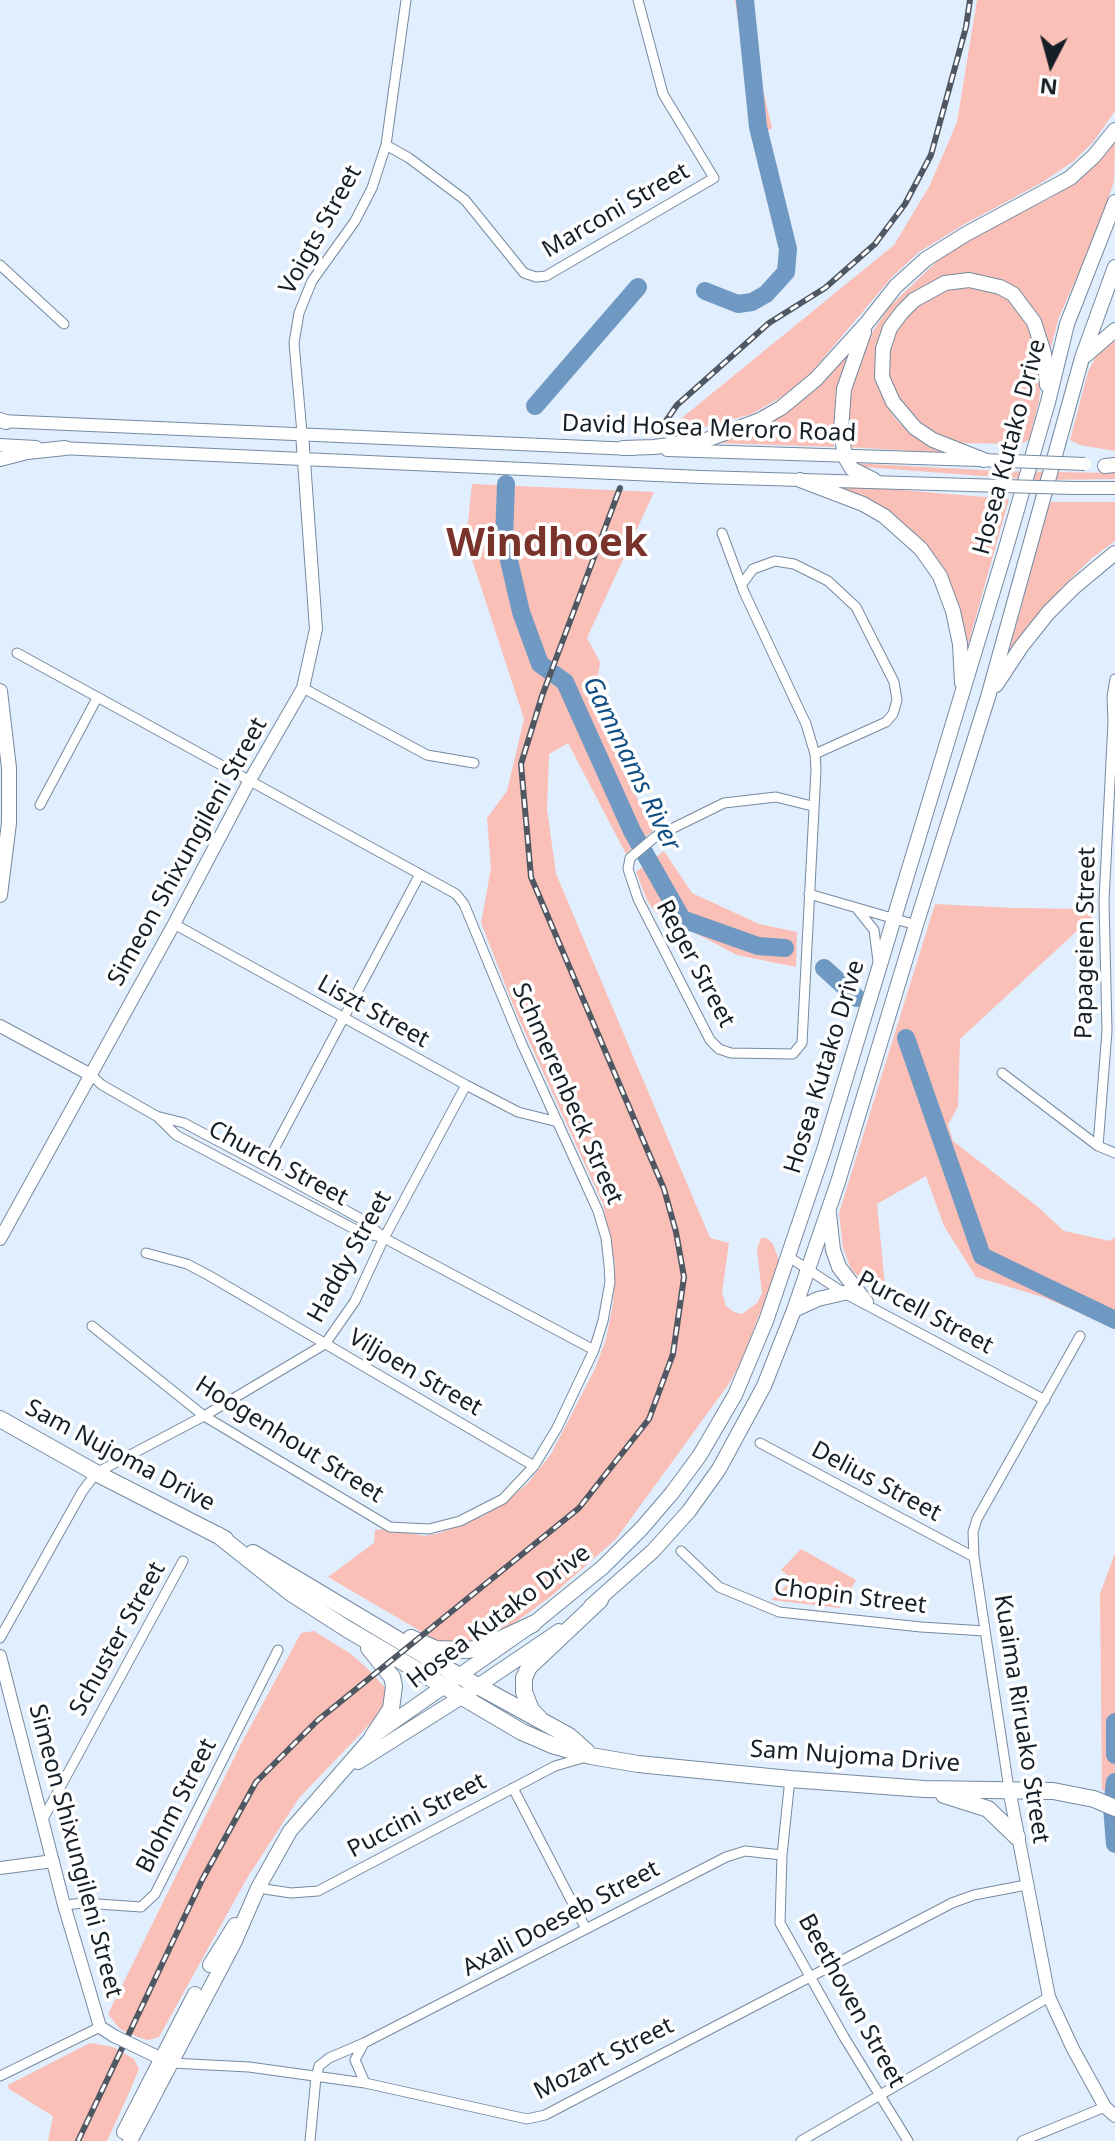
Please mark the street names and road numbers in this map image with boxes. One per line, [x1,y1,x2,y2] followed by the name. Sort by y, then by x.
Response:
[537,157,695,265] street label: Marconi Street
[274,161,368,299] street label: Voigts Street
[967,336,1053,558] street label: Hosea Kutako Drive
[561,409,857,449] street label: David Hosea Meroro Road
[102,713,274,991] street label: Simeon Shixungileni Street
[1070,847,1102,1039] street label: Papageien Street
[649,895,741,1033] street label: Reger Street
[779,957,871,1177] street label: Hosea Kutako Drive
[312,969,434,1055] street label: Liszt Street
[505,979,629,1209] street label: Schmerenbeck Street
[203,1115,353,1213] street label: Church Street
[302,1186,398,1328] street label: Haddy Street
[852,1265,998,1361] street label: Purcell Street
[343,1323,487,1423] street label: Viljoen Street
[190,1371,388,1509] street label: Hoogenhout Street
[20,1394,220,1518] street label: Sam Nujoma Drive
[806,1436,946,1528] street label: Delius Street
[402,1539,596,1695] street label: Hosea Kutako Drive
[64,1557,172,1721] street label: Schuster Street
[772,1573,928,1621] street label: Chopin Street
[987,1593,1055,1845] street label: Kuaima Riruako Street
[22,1701,128,2001] street label: Simeon Shixungileni Street
[131,1734,223,1878] street label: Blohm Street
[749,1735,961,1779] street label: Sam Nujoma Drive
[343,1767,491,1865] street label: Puccini Street
[458,1855,664,1983] street label: Axali Doeseb Street
[791,1909,911,2093] street label: Beethoven Street
[529,2012,679,2106] street label: Mozart Street

